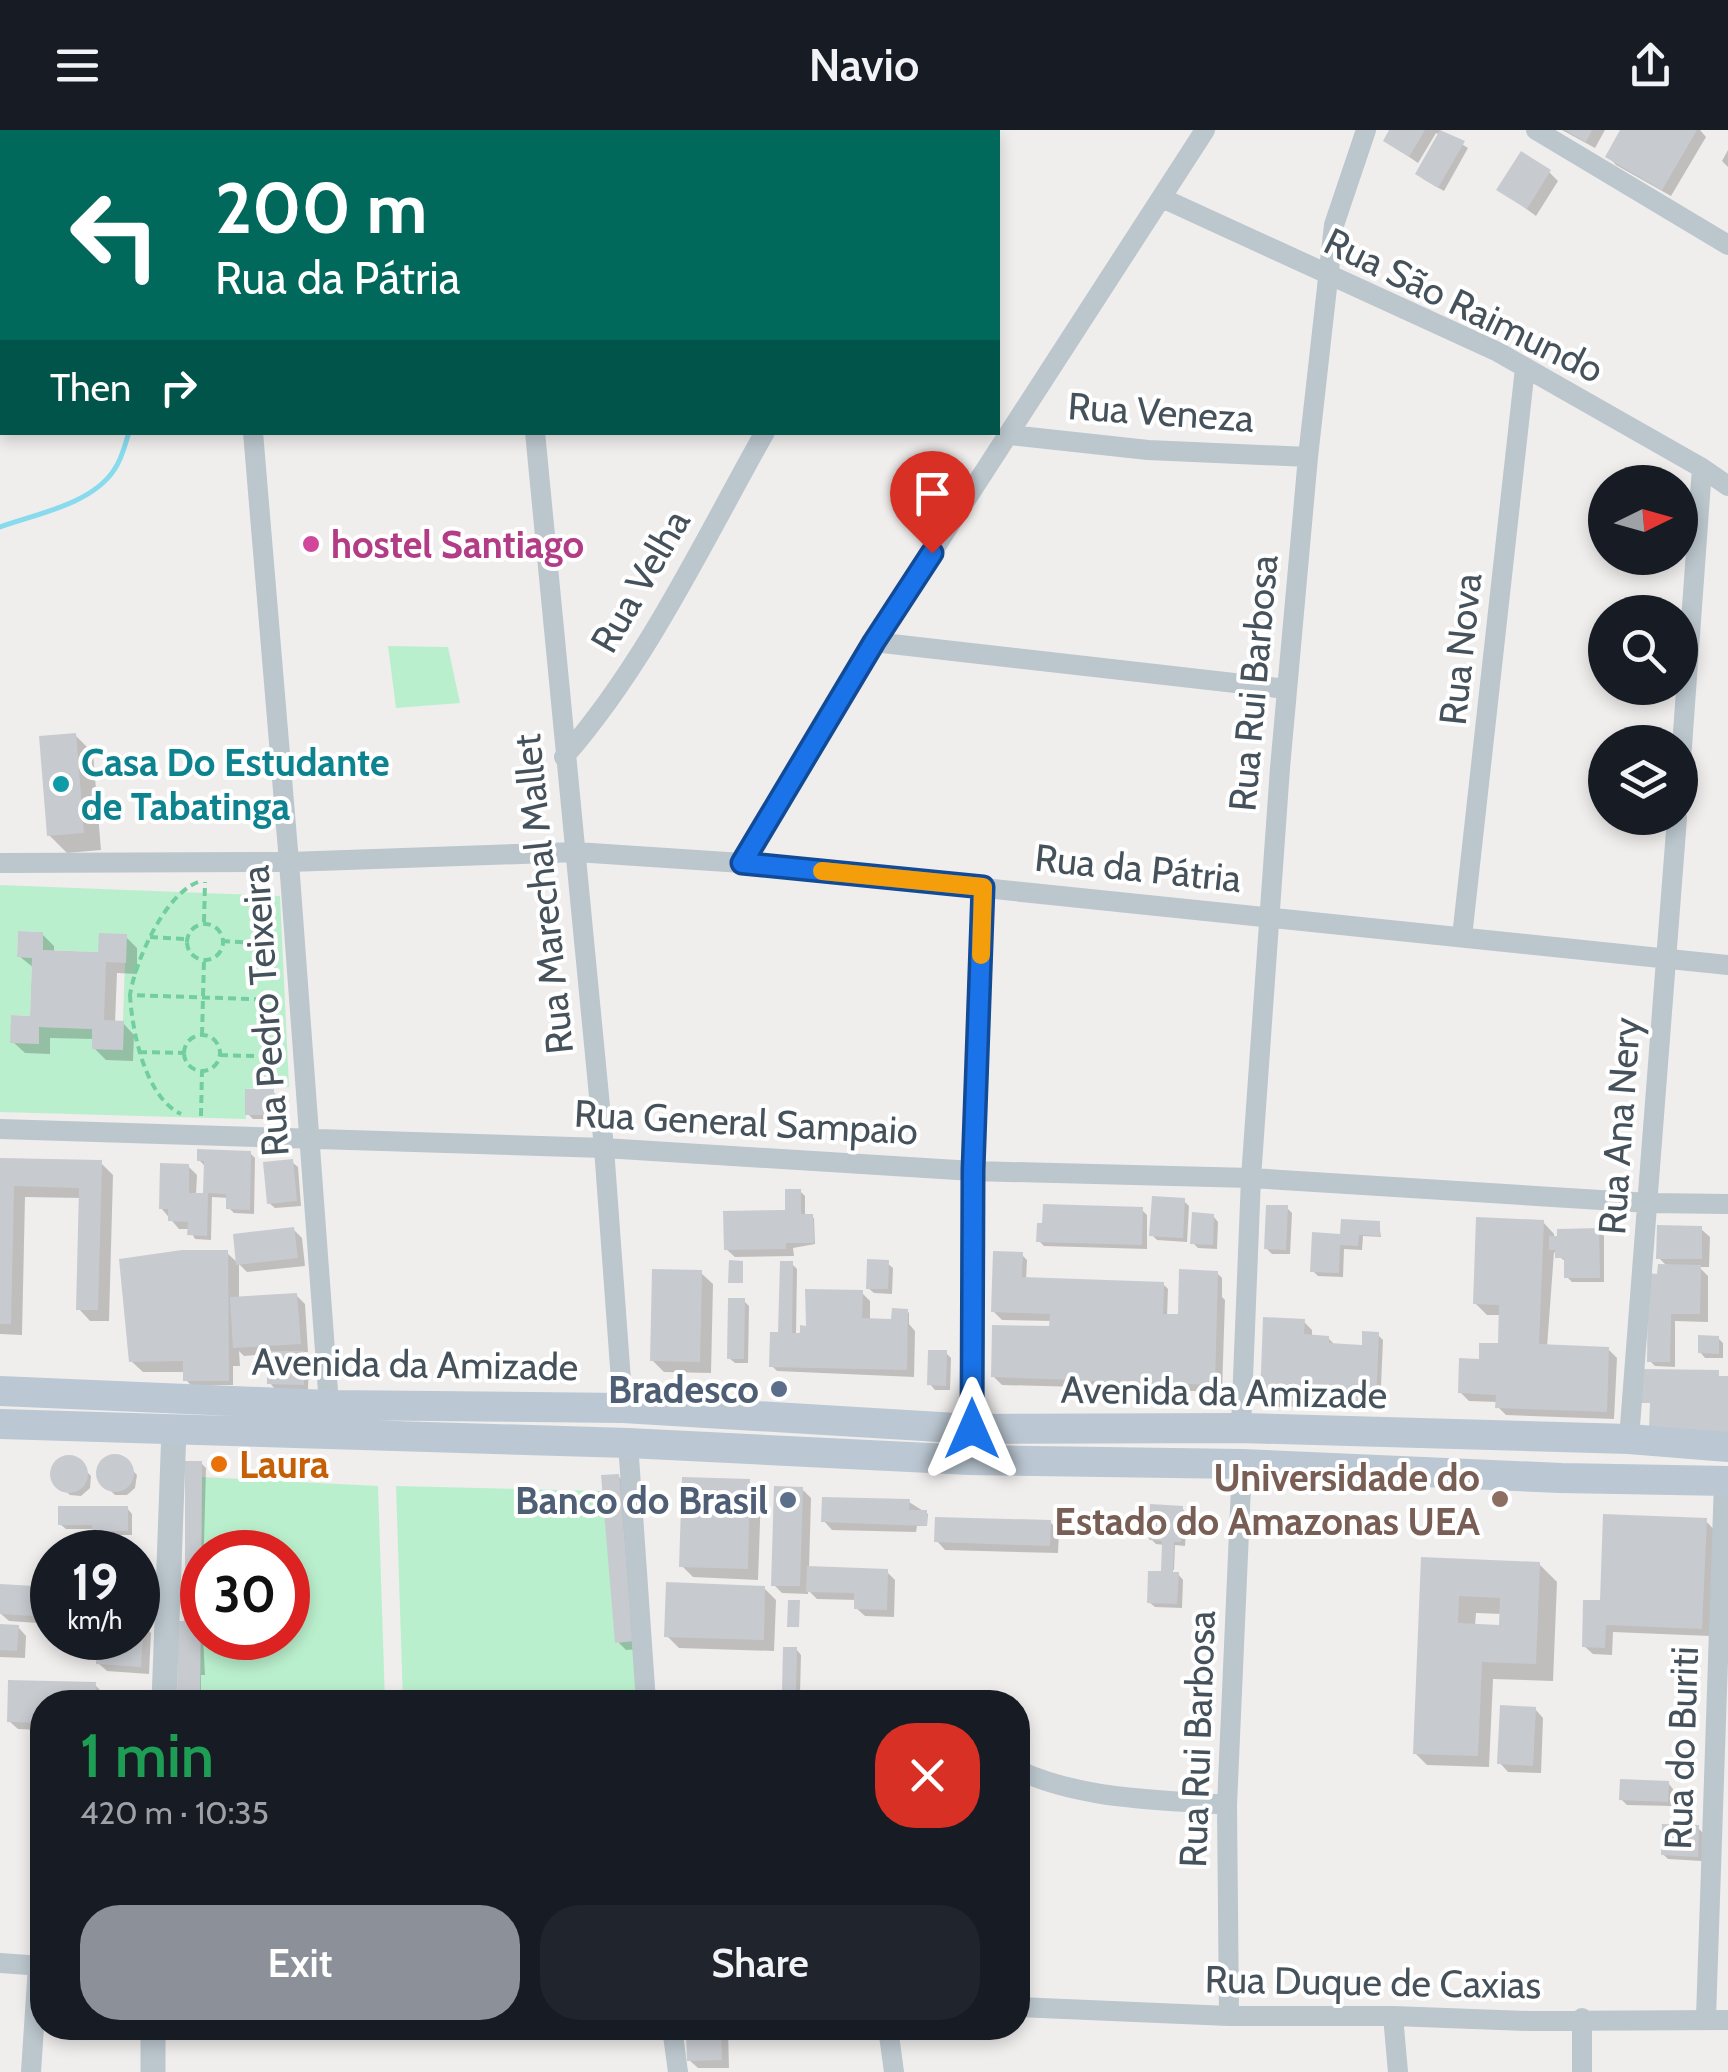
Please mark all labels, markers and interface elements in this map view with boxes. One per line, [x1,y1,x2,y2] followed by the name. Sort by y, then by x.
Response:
[50,38,105,93] icon: menu
[809,38,919,92] text: Navio
[1623,38,1678,93] icon: share
[215,165,427,251] text: 200 m
[50,170,180,300] icon: left
[1317,217,1611,393] street label: Rua São Raimundo
[215,251,460,305] text: Rua da Pátria
[151,360,206,415] icon: right
[50,364,131,411] text: Then
[1066,382,1256,442] street label: Rua Veneza
[890,451,975,554] pin
[1588,465,1698,575] north arrow
[1588,465,1698,835] map controls
[905,466,960,521] icon: arrive
[580,501,700,661] street label: Rua Velha
[331,521,584,568] place label: hostel Santiago
[300,533,322,555] marker: hostel Santiago
[1218,553,1288,813] street label: Rua Rui Barbosa
[1429,571,1491,727] street label: Rua Nova
[1588,595,1698,705] button: search
[1588,725,1698,835] button: layers
[503,731,583,1056] street label: Rua Marechal Mallet
[81,739,390,830] place label: Casa Do Estudante de Tabatinga
[50,773,72,795] marker: Casa Do Estudante de Tabatinga
[1033,834,1243,902] street label: Rua da Pátria
[231,864,299,1158] street label: Rua Pedro Teixeira
[1588,1016,1650,1236] street label: Rua Ana Nery
[573,1090,919,1154] street label: Rua General Sampaio
[251,1338,579,1390] street label: Avenida da Amizade
[608,1366,759,1413] place label: Bradesco
[1060,1366,1388,1418] street label: Avenida da Amizade
[920,1377,1024,1481] position arrow
[768,1378,790,1400] marker: Bradesco
[239,1441,329,1488] place label: Laura
[208,1453,230,1475] marker: Laura
[1054,1454,1480,1545] place label: Universidade do Estado do Amazonas UEA
[515,1477,768,1524] place label: Banco do Brasil
[1489,1488,1511,1510] marker: Universidade do Estado do Amazonas UEA
[777,1489,799,1511] marker: Banco do Brasil
[180,1530,310,1660] speed limit sign: 30
[72,1552,118,1613] text: 19
[68,1605,122,1635] text: km/h
[1169,1610,1225,1868] street label: Rua Rui Barbosa
[1654,1646,1708,1850] street label: Rua do Buriti
[80,1719,214,1792] text: 1 min
[875,1723,980,1828] button: close
[80,1793,269,1832] text: 420 m · 10:35
[80,1905,520,2020] button: Exit
[540,1905,980,2020] button: Share
[1204,1956,1542,2008] street label: Rua Duque de Caxias

